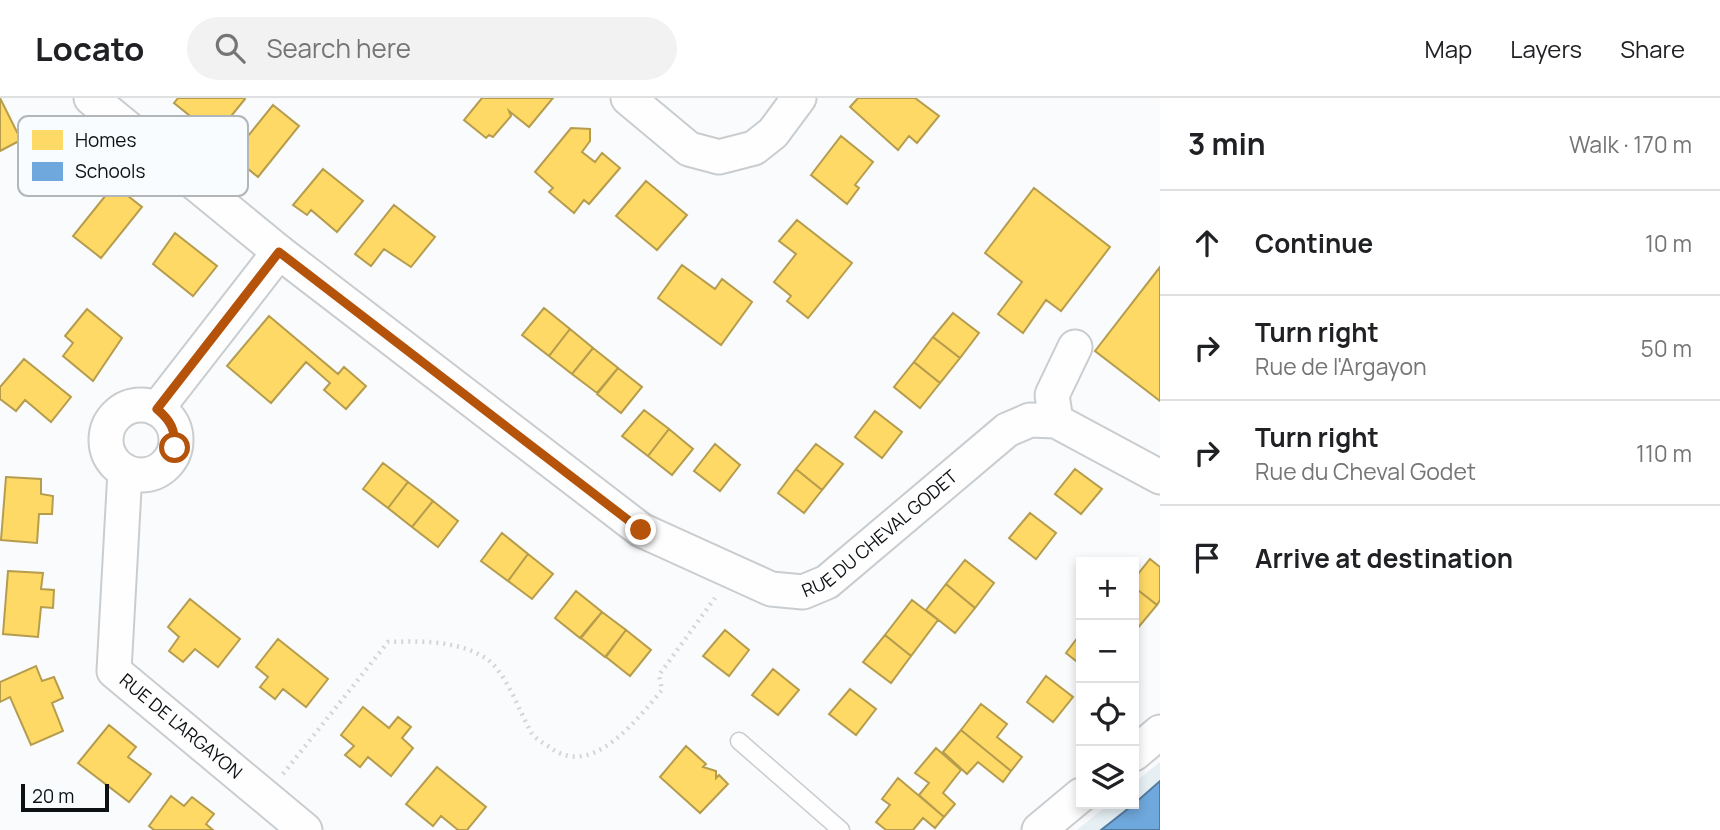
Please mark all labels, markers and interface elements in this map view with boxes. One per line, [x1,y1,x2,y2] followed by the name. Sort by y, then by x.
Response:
[187,17,677,80] search box
[35,26,145,71] text: Locato
[211,29,249,67] icon: search
[267,30,411,66] text: Search here
[1425,32,1472,65] text: Map
[1510,32,1582,65] text: Layers
[1620,32,1685,65] text: Share
[18,116,248,196] legend
[1188,123,1266,164] text: 3 min
[75,127,136,153] text: Homes
[1569,128,1692,160] text: Walk · 170 m
[75,158,145,184] text: Schools
[1188,224,1226,262] icon: ahead
[1255,225,1373,261] text: Continue
[1645,227,1692,259] text: 10 m
[1255,314,1379,350] text: Turn right
[1188,329,1226,367] icon: right
[1641,332,1692,364] text: 50 m
[1255,350,1427,382] text: Rue de l'Argayon
[1255,419,1379,455] text: Turn right
[159,432,190,463] route start
[1188,434,1226,472] icon: right
[1636,437,1692,469] text: 110 m
[1255,455,1476,487] text: Rue du Cheval Godet
[798,464,962,602] street label: RUE DU CHEVAL GODET
[625,514,656,545] route end
[1188,539,1226,577] icon: arrive
[1255,540,1513,576] text: Arrive at destination
[1076,557,1139,809] map controls
[1076,557,1139,620] button: +
[1076,620,1139,683] button: −
[115,668,248,784] street label: RUE DE L'ARGAYON
[1076,683,1139,746] button: locate
[1076,746,1139,809] button: layers
[21,781,108,813] scale bar
[32,783,74,809] text: 20 m

